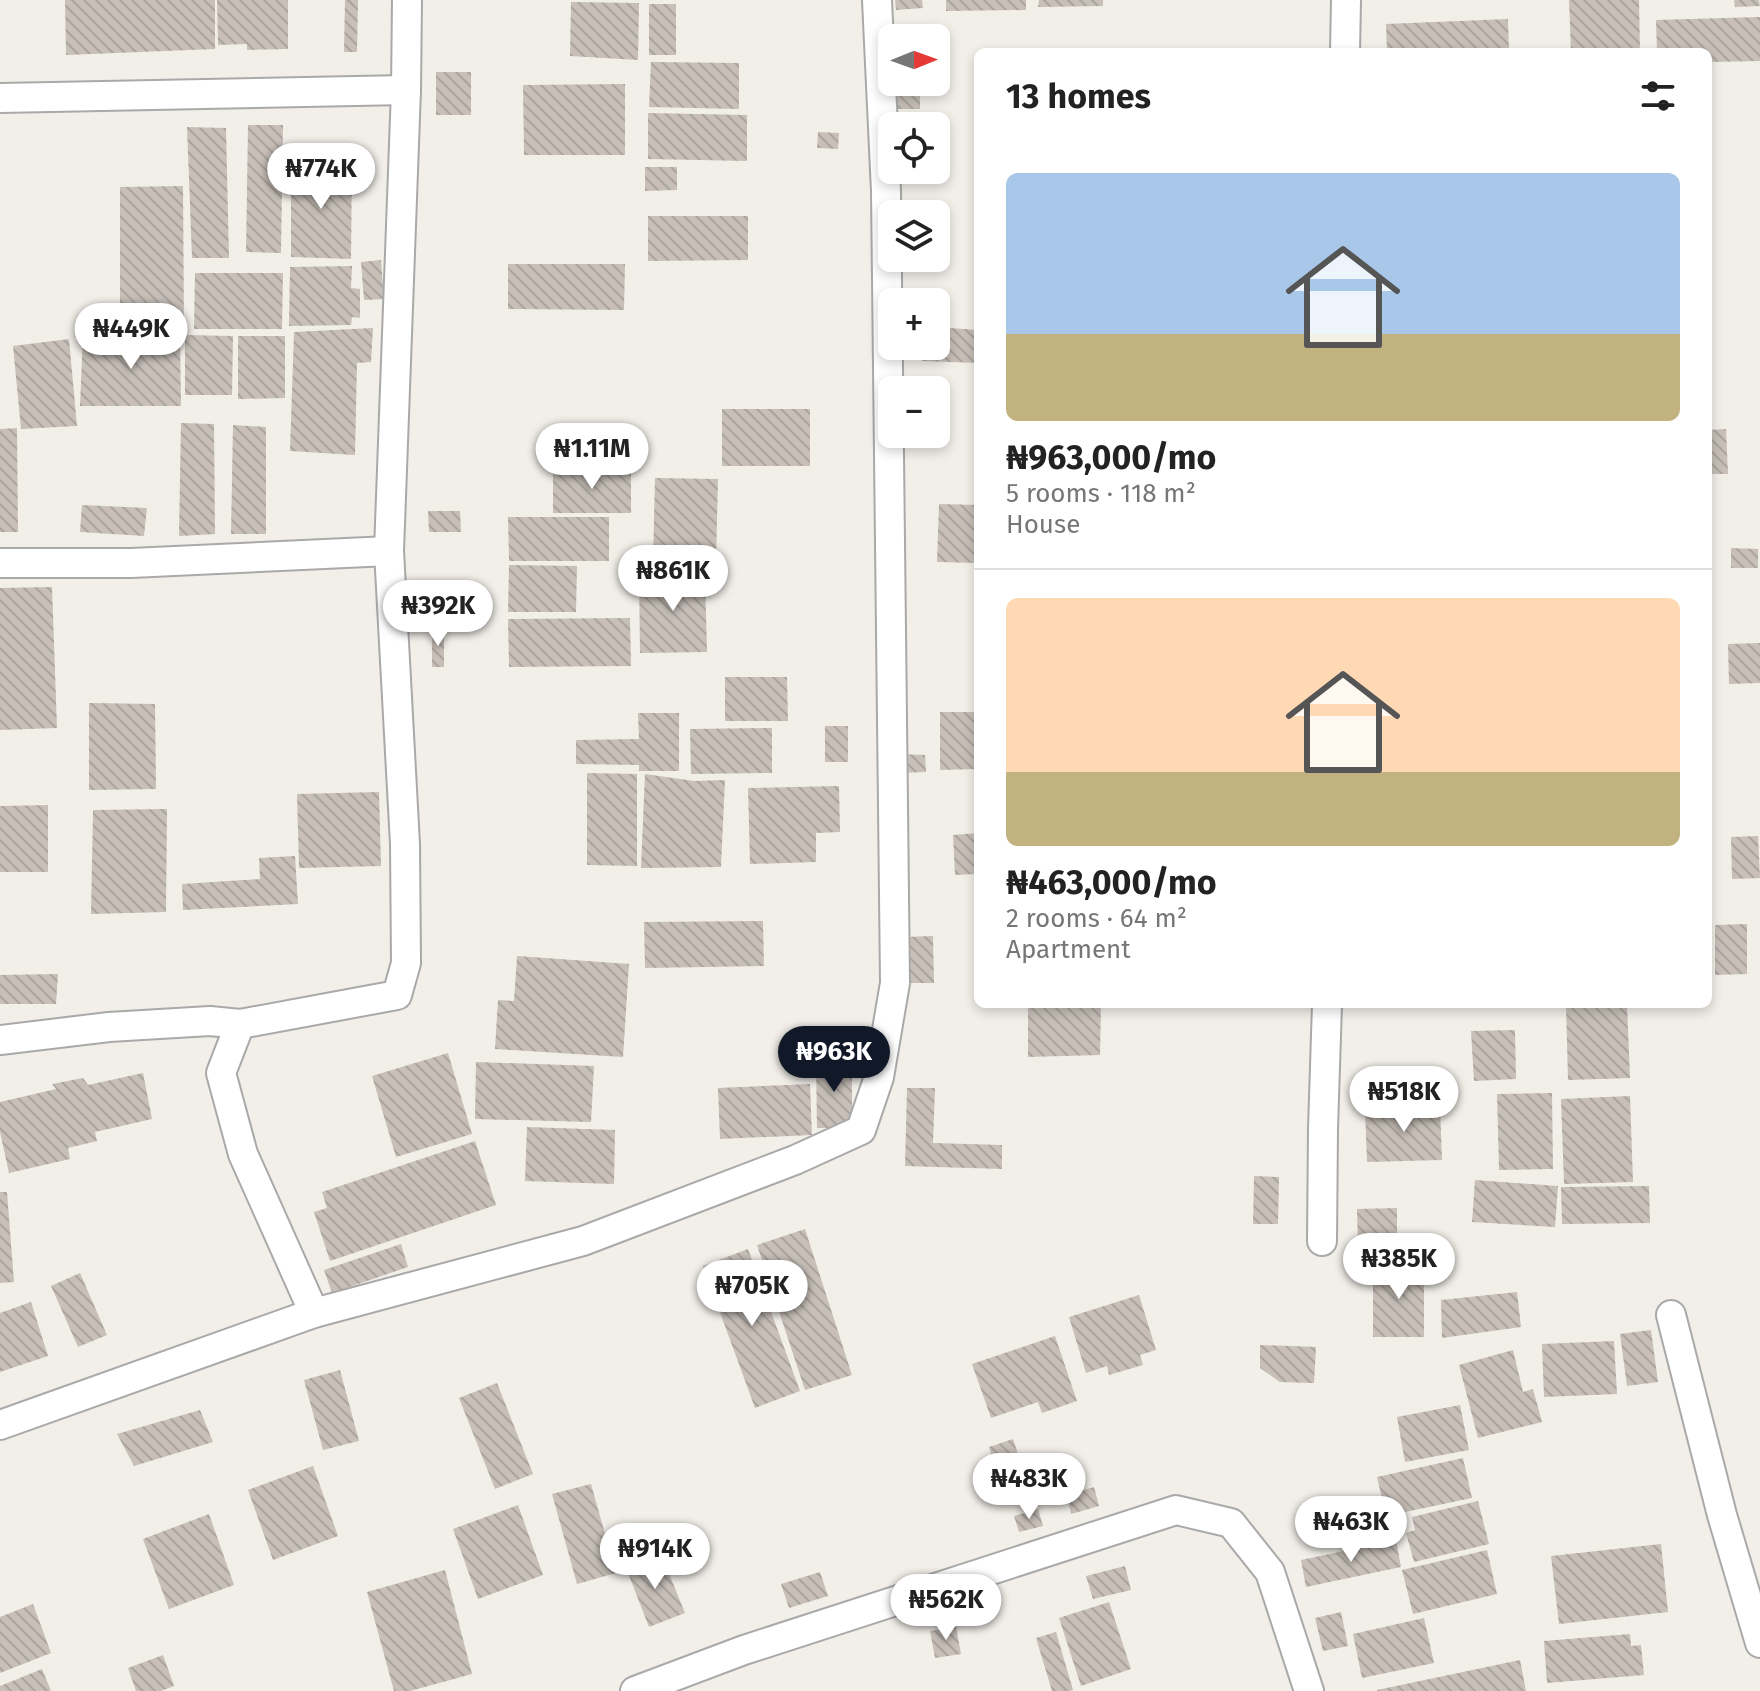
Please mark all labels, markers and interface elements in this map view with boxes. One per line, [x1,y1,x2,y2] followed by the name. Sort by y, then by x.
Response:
[878,24,950,96] north arrow
[878,24,950,448] map controls
[1636,74,1680,118] icon: filters
[1006,76,1151,117] text: 13 homes
[878,112,950,184] button: locate
[265,143,377,211] pin: ₦774K
[285,153,357,184] text: ₦774K
[878,200,950,272] button: layers
[1271,225,1415,369] icon: home
[878,288,950,360] button: +
[75,303,187,371] pin: ₦449K
[93,313,169,344] text: ₦449K
[878,376,950,448] button: −
[527,423,657,491] pin: ₦1.11M
[554,433,630,464] text: ₦1.11M
[1006,437,1216,478] text: ₦963,000/mo
[1006,478,1196,509] text: 5 rooms · 118 m²
[1006,509,1080,540] text: House
[617,545,729,613] pin: ₦861K
[636,555,710,586] text: ₦861K
[382,580,494,648] pin: ₦392K
[401,590,475,621] text: ₦392K
[1271,650,1415,794] icon: home
[1006,862,1217,903] text: ₦463,000/mo
[1006,903,1187,934] text: 2 rooms · 64 m²
[1006,934,1131,965] text: Apartment
[778,1026,890,1094] pin: ₦963K
[796,1036,872,1067] text: ₦963K
[1348,1066,1460,1134] pin: ₦518K
[1367,1076,1441,1107] text: ₦518K
[1343,1233,1455,1301] pin: ₦385K
[1361,1243,1437,1274] text: ₦385K
[696,1260,808,1328] pin: ₦705K
[715,1270,789,1301] text: ₦705K
[973,1453,1085,1521] pin: ₦483K
[991,1463,1067,1494] text: ₦483K
[1295,1496,1407,1564] pin: ₦463K
[1313,1506,1389,1537] text: ₦463K
[599,1523,711,1591] pin: ₦914K
[618,1533,692,1564] text: ₦914K
[890,1574,1002,1642] pin: ₦562K
[908,1584,984,1615] text: ₦562K

